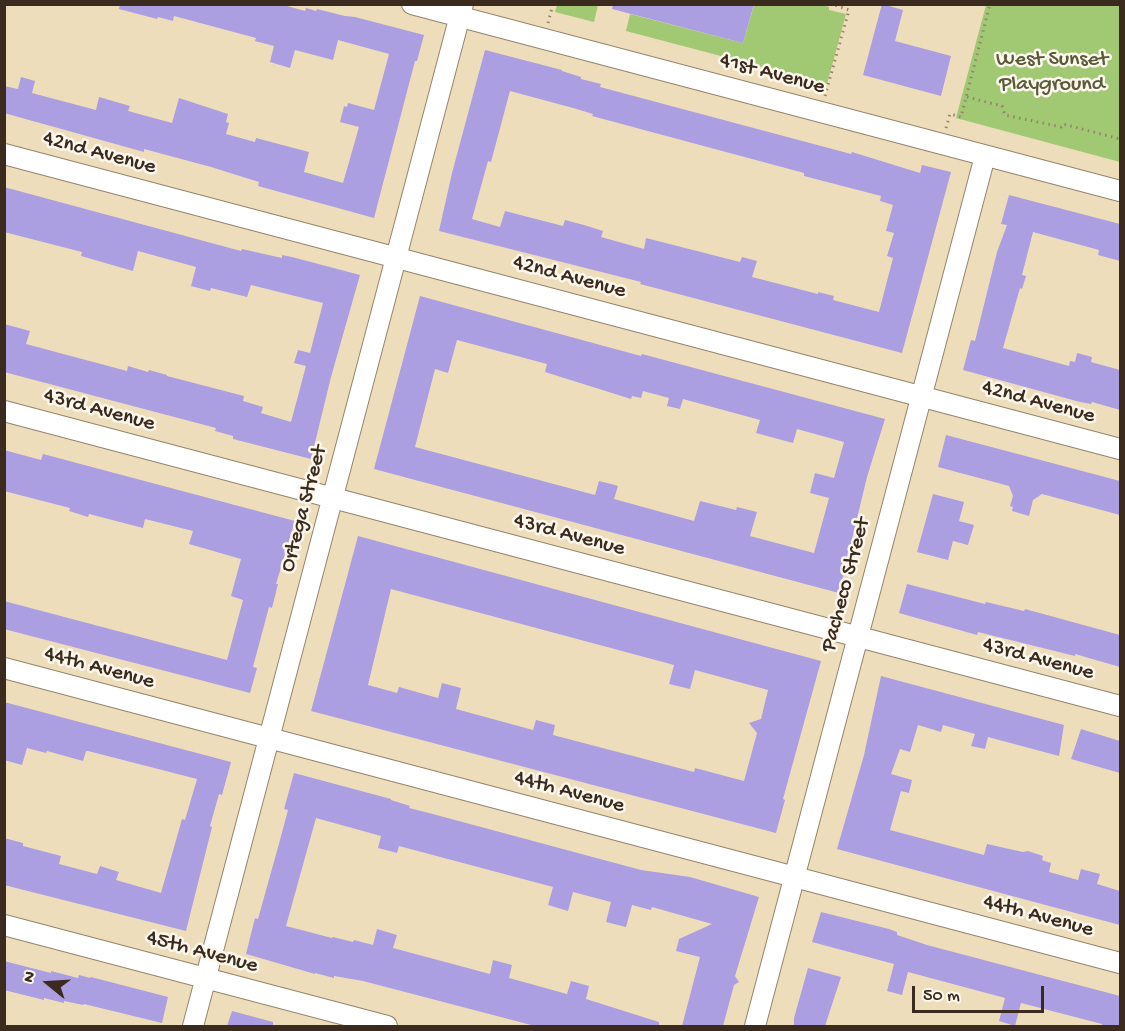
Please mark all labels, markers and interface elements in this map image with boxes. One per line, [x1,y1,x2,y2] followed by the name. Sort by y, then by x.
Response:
[717,48,827,102] street label: 41st Avenue
[996,48,1108,100] park label: West Sunset Playground
[40,126,158,182] street label: 42nd Avenue
[510,250,628,306] street label: 42nd Avenue
[979,375,1097,431] street label: 42nd Avenue
[41,384,157,438] street label: 43rd Avenue
[275,443,335,575] street label: Ortega Street
[511,509,627,563] street label: 43rd Avenue
[816,515,878,655] street label: Pacheco Street
[980,633,1096,687] street label: 43rd Avenue
[41,642,157,696] street label: 44th Avenue
[511,766,627,820] street label: 44th Avenue
[980,890,1096,944] street label: 44th Avenue
[143,925,261,981] street label: 45th Avenue
[18,953,78,1013] north arrow
[20,969,41,985] text: N
[915,974,1047,1012] scale bar
[923,986,960,1007] text: 50 m

